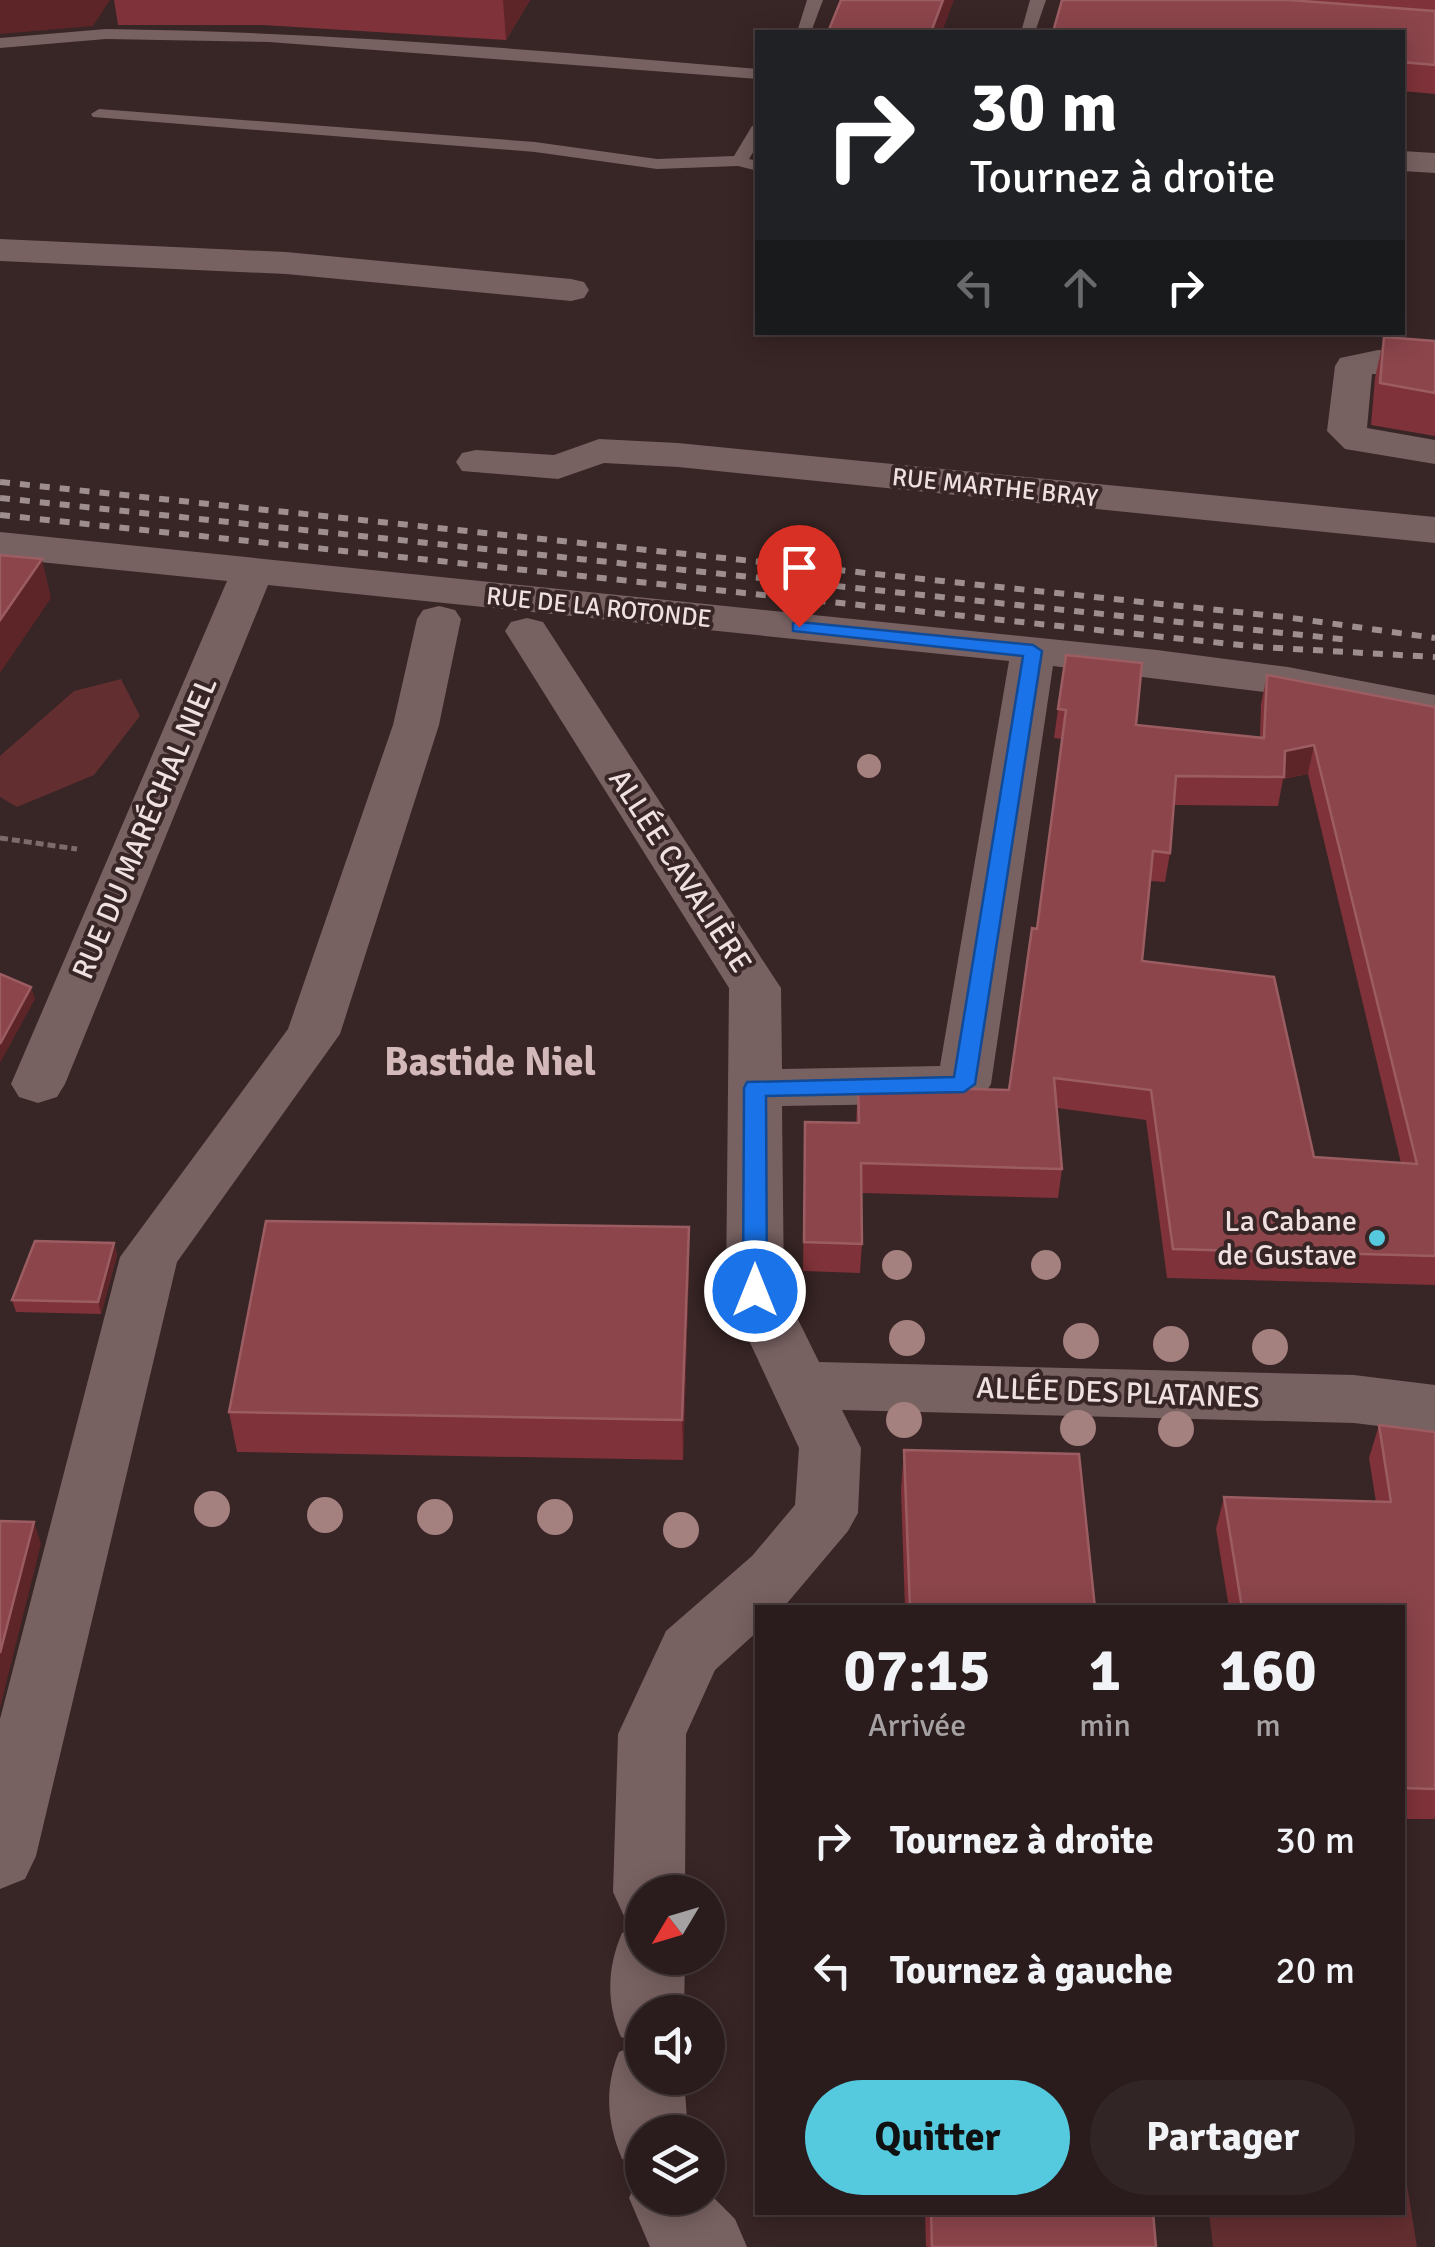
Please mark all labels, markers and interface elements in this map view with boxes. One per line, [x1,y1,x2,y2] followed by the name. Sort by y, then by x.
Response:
[970,64,1118,150] text: 30 m
[805,70,935,200] icon: right
[970,150,1276,205] text: Tournez à droite
[948,260,1003,315] icon: left
[1053,260,1108,315] icon: ahead
[1158,260,1213,315] icon: right
[891,461,1100,513] street label: RUE MARTHE BRAY
[757,525,842,628] pin
[772,540,827,595] icon: arrive
[485,580,713,634] street label: RUE DE LA ROTONDE
[64,671,226,985] street label: RUE DU MARÉCHAL NIEL
[601,762,759,980] street label: ALLÉE CAVALIÈRE
[384,1037,596,1087] district label: Bastide Niel
[1217,1203,1357,1274] place label: La Cabane de Gustave
[1366,1227,1388,1249] marker: La Cabane de Gustave
[703,1239,807,1343] position arrow
[976,1370,1260,1416] street label: ALLÉE DES PLATANES
[843,1634,991,1708] text: 07:15
[1089,1634,1121,1708] text: 1
[1219,1634,1317,1708] text: 160
[868,1706,966,1745] text: Arrivée
[1079,1706,1131,1745] text: min
[1255,1706,1281,1745] text: m
[805,1813,860,1868] icon: right
[890,1817,1154,1864] text: Tournez à droite
[1275,1817,1355,1864] text: 30 m
[625,1875,725,1975] north arrow
[625,1875,725,2215] map controls
[805,1943,860,1998] icon: left
[890,1947,1173,1994] text: Tournez à gauche
[1275,1947,1355,1994] text: 20 m
[625,1995,725,2095] button: sound
[805,2080,1070,2195] button: Quitter
[1090,2080,1355,2195] button: Partager
[625,2115,725,2215] button: layers

